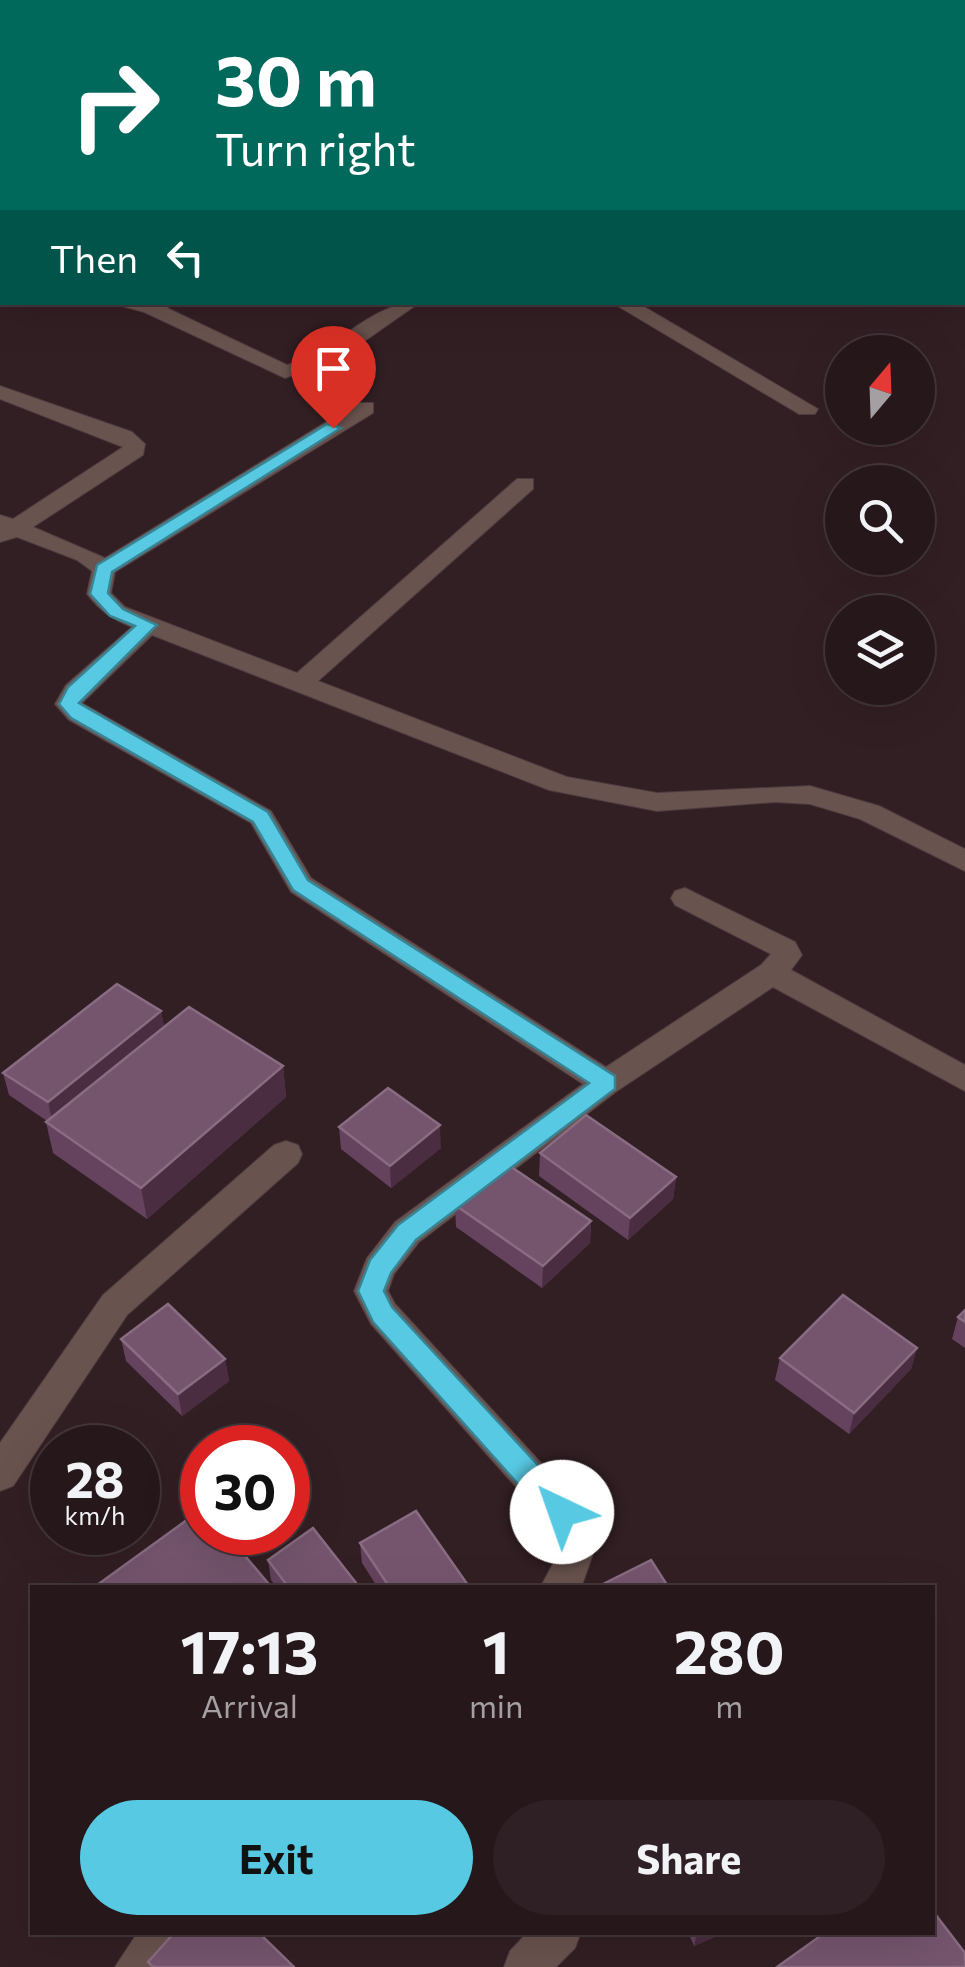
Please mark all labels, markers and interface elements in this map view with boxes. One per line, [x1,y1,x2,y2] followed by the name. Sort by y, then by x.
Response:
[215,35,377,120] text: 30 m
[50,40,180,170] icon: right
[215,120,416,175] text: Turn right
[158,230,213,285] icon: left
[50,234,138,281] text: Then
[291,326,376,429] pin
[825,335,935,445] north arrow
[825,335,935,705] map controls
[306,341,361,396] icon: arrive
[825,465,935,575] button: search
[825,595,935,705] button: layers
[180,1425,310,1555] speed limit sign: 30
[65,1447,125,1508] text: 28
[510,1460,614,1564] position arrow
[65,1500,125,1530] text: km/h
[180,1613,319,1686] text: 17:13
[483,1613,510,1686] text: 1
[674,1613,785,1686] text: 280
[201,1685,298,1725] text: Arrival
[469,1685,523,1725] text: min
[715,1685,743,1725] text: m
[80,1800,473,1915] button: Exit
[493,1800,885,1915] button: Share

